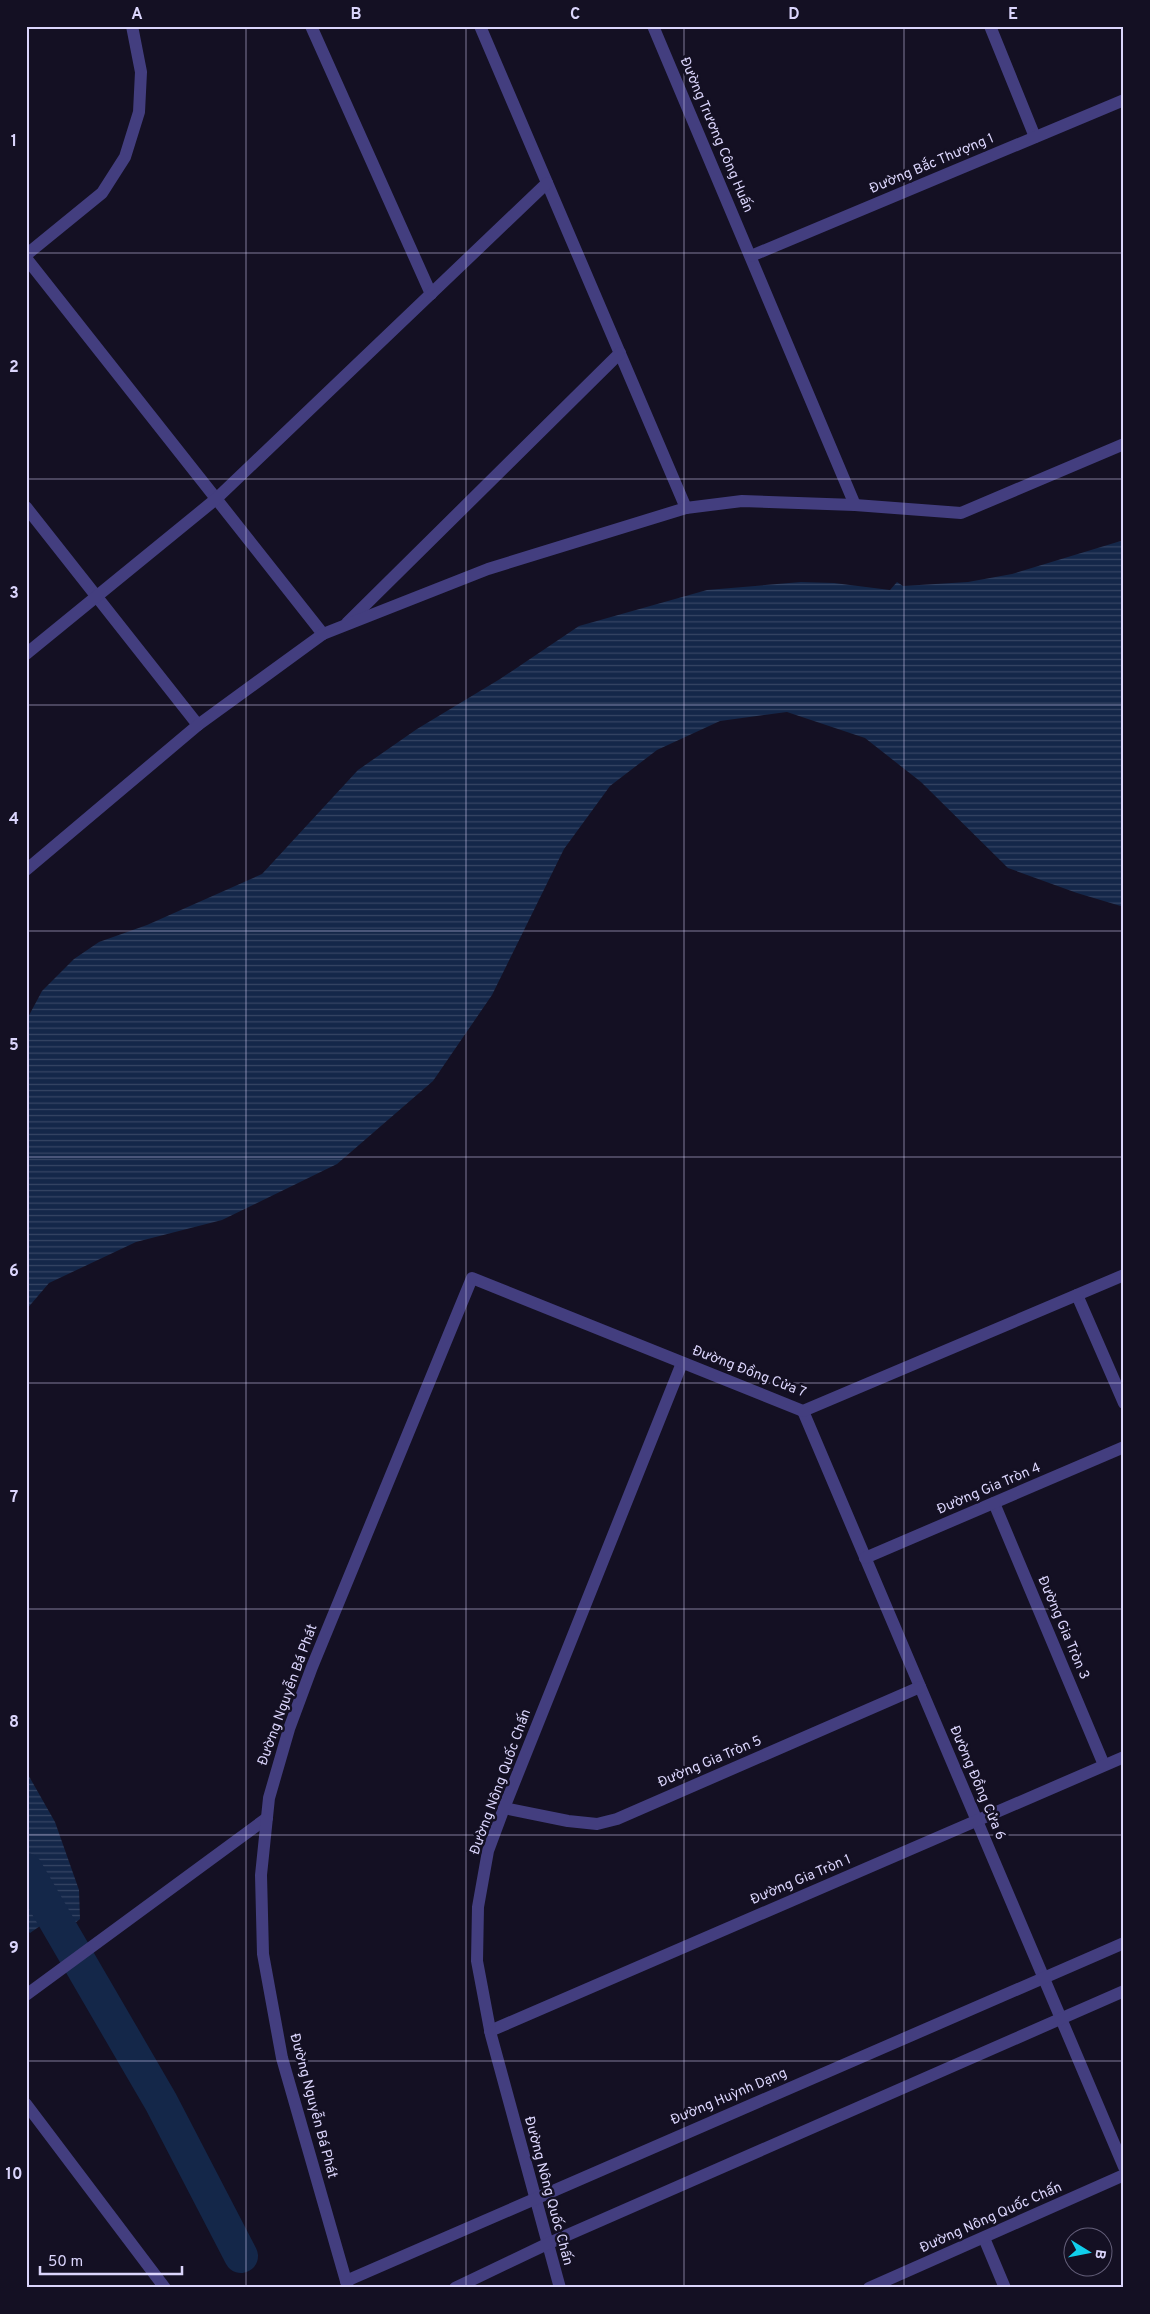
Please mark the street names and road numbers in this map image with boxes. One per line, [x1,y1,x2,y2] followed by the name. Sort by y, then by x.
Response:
[676,55,756,215] street label: Đường Trương Công Huấn
[867,129,997,198] street label: Đường Bắc Thượng 1
[690,1342,808,1402] street label: Đường Đồng Cửa 7
[935,1459,1043,1519] street label: Đường Gia Tròn 4
[1034,1574,1092,1682] street label: Đường Gia Tròn 3
[254,1622,322,1768] street label: Đường Nguyễn Bá Phát
[467,1707,535,1857] street label: Đường Nông Quốc Chấn
[945,1723,1009,1843] street label: Đường Đồng Cửa 6
[656,1732,764,1792] street label: Đường Gia Tròn 5
[748,1851,854,1909] street label: Đường Gia Tròn 1
[285,2031,342,2180] street label: Đường Nguyễn Bá Phát
[668,2065,790,2129] street label: Đường Huỳnh Dạng
[520,2115,576,2267] street label: Đường Nông Quốc Chấn
[917,2179,1065,2257] street label: Đường Nông Quốc Chấn

